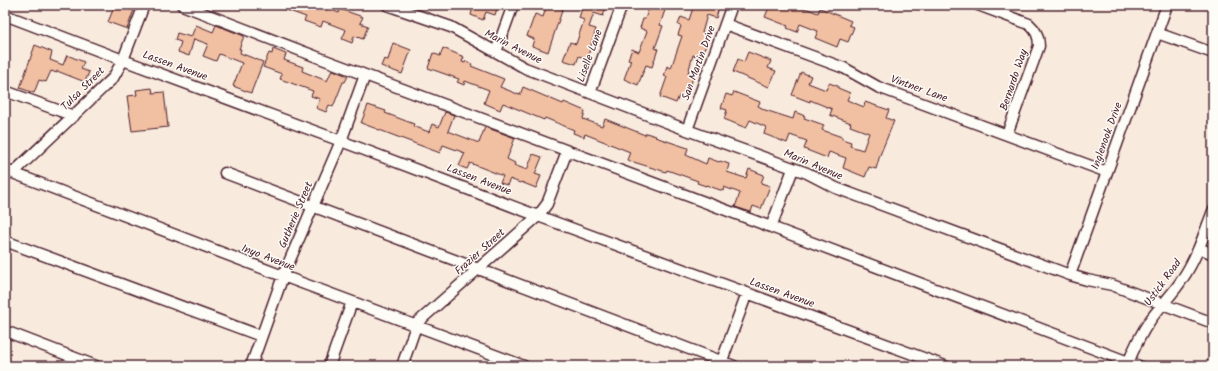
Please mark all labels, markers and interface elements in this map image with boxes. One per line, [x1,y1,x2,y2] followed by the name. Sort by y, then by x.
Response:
[677,23,721,103] street label: San Martin Drive
[481,25,545,69] street label: Marin Avenue
[572,27,608,85] street label: Liselle Lane
[140,46,210,86] street label: Lassen Avenue
[995,46,1033,113] street label: Bernardo Way
[57,62,110,115] street label: Tulsa Street
[888,70,950,108] street label: Vintner Lane
[1086,100,1128,172] street label: Inglenook Drive
[781,144,845,186] street label: Marin Avenue
[444,159,514,201] street label: Lassen Avenue
[274,178,318,251] street label: Gutherie Street
[451,224,510,280] street label: Frazier Street
[239,240,298,276] street label: Inyo Avenue
[1140,255,1187,310] street label: Ustick Road
[747,273,817,313] street label: Lassen Avenue

